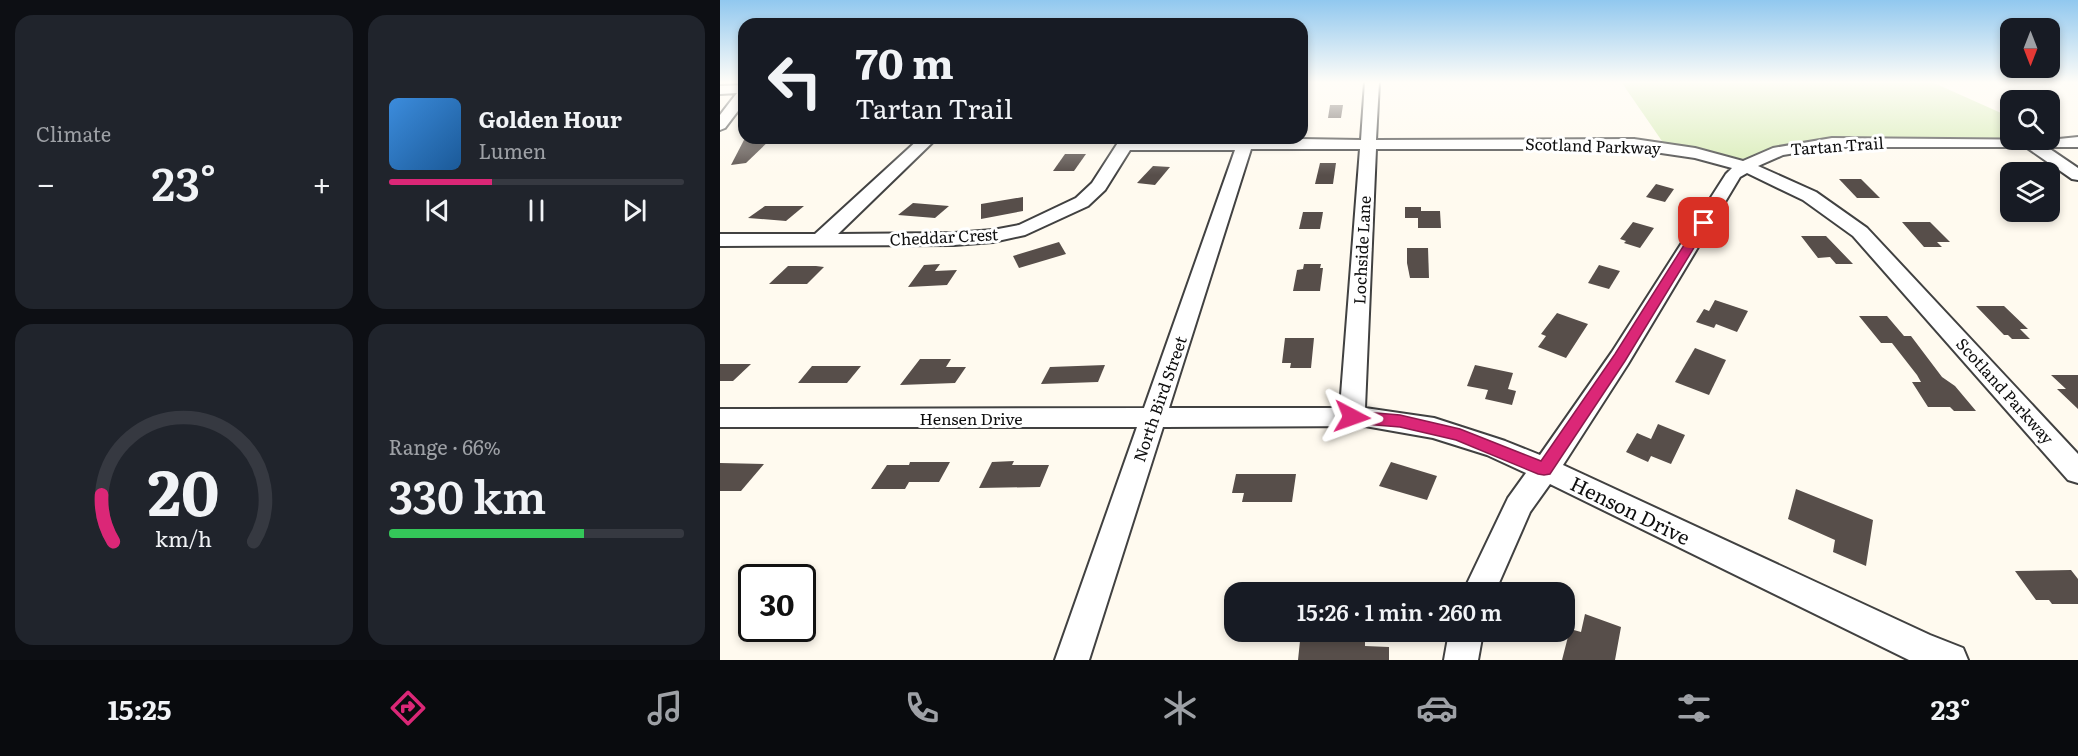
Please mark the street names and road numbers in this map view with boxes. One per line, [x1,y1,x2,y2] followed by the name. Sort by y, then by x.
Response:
[1789,130,1884,160] street label: Tartan Trail
[1525,131,1662,159] street label: Scotland Parkway
[1346,195,1376,305] street label: Lochside Lane
[889,221,999,251] street label: Cheddar Crest
[1126,332,1192,465] street label: North Bird Street
[1951,332,2061,449] street label: Scotland Parkway
[919,406,1023,430] street label: Hensen Drive
[1566,467,1696,551] street label: Henson Drive

